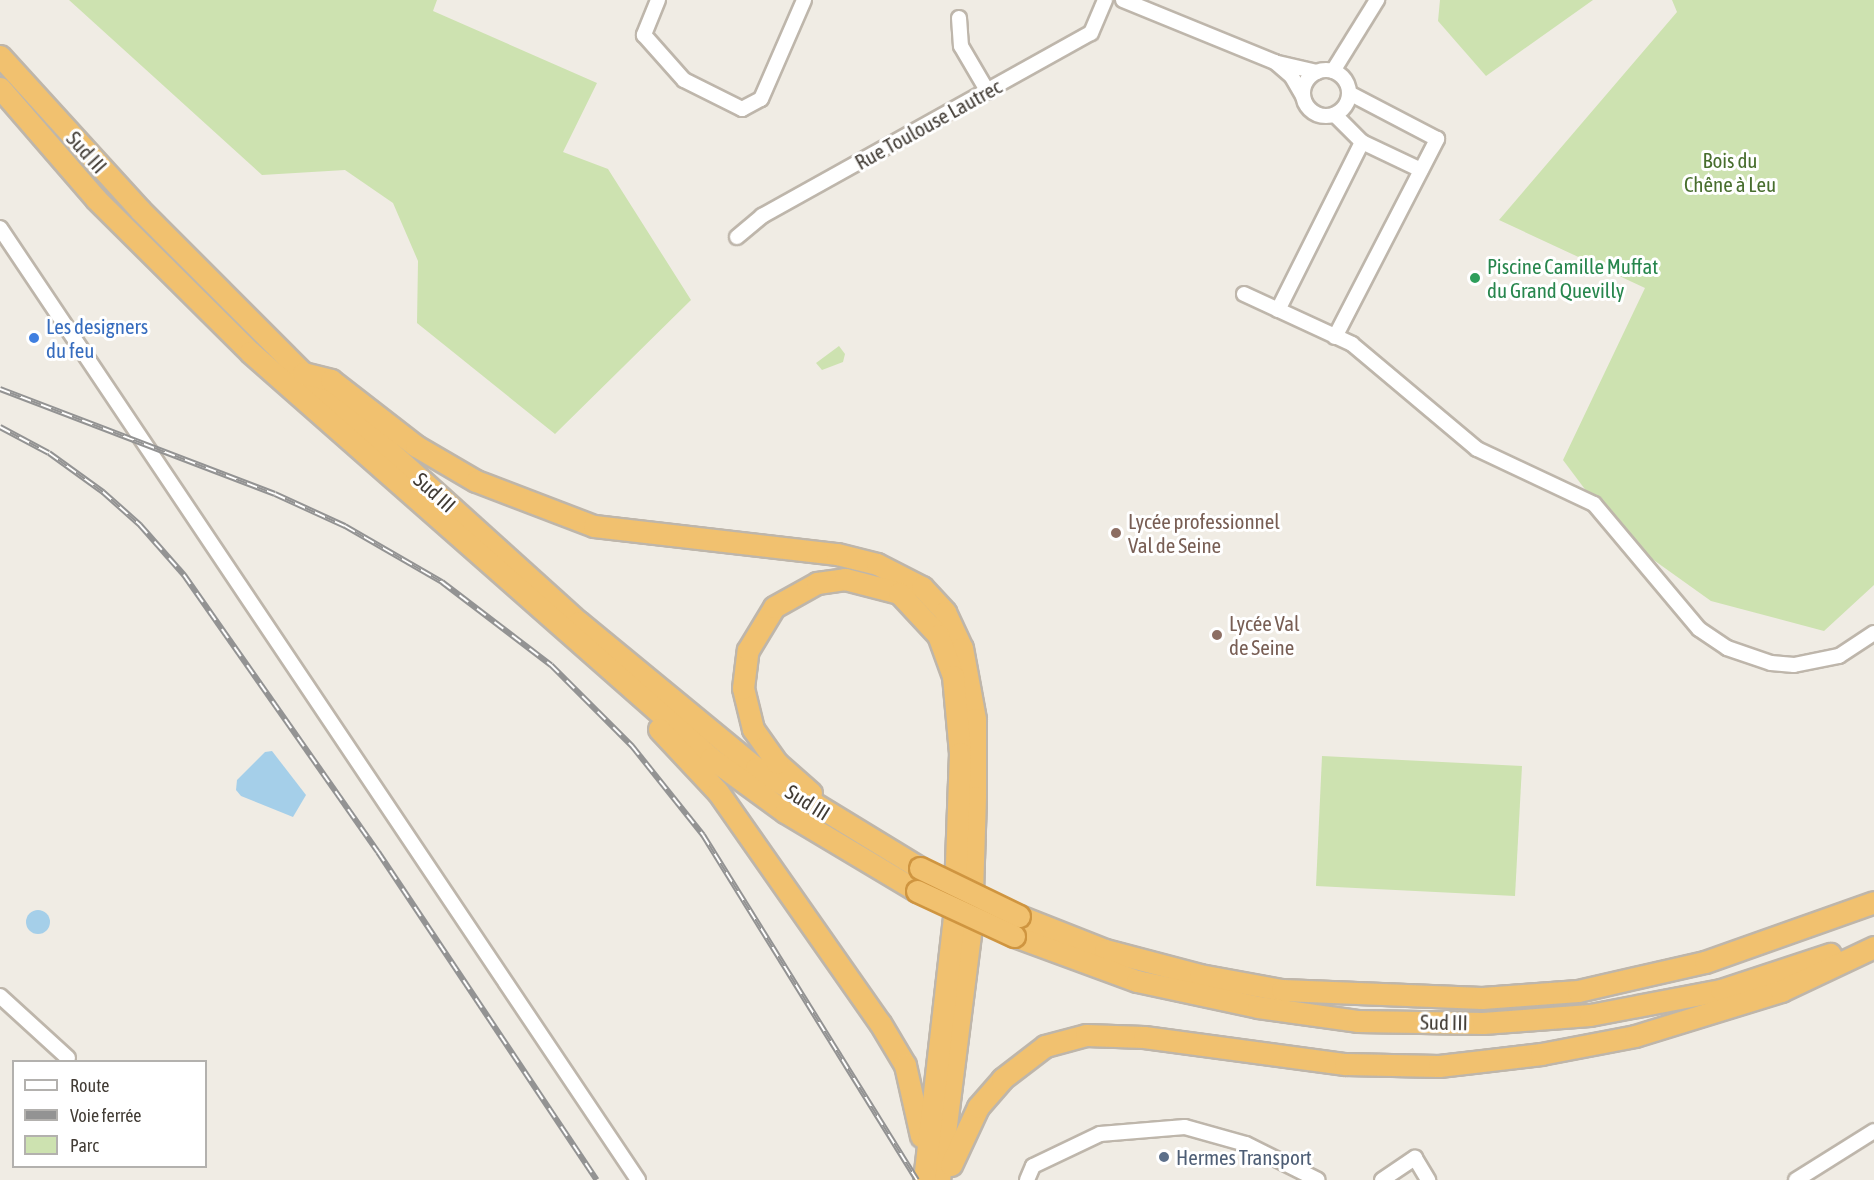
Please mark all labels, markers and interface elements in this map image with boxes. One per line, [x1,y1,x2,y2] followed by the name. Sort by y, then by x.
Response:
[850,73,1006,175] street label: Rue Toulouse Lautrec
[62,126,112,178] street label: Sud III
[1684,147,1776,197] park label: Bois du Chêne à Leu
[1487,253,1658,303] place label: Piscine Camille Muffat du Grand Quevilly
[1468,271,1482,285] marker: Piscine Camille Muffat du Grand Quevilly
[46,313,148,363] place label: Les designers du feu
[27,331,41,345] marker: Les designers du feu
[409,467,461,517] street label: Sud III
[1128,508,1280,558] place label: Lycée professionnel Val de Seine
[1109,526,1123,540] marker: Lycée professionnel Val de Seine
[1229,610,1300,660] place label: Lycée Val de Seine
[1210,628,1224,642] marker: Lycée Val de Seine
[781,779,835,825] street label: Sud III
[1420,1009,1468,1035] street label: Sud III
[12,1060,207,1168] legend
[70,1075,109,1096] text: Route
[70,1105,142,1126] text: Voie ferrée
[70,1135,99,1156] text: Parc
[1176,1144,1312,1170] place label: Hermes Transport
[1157,1150,1171,1164] marker: Hermes Transport

